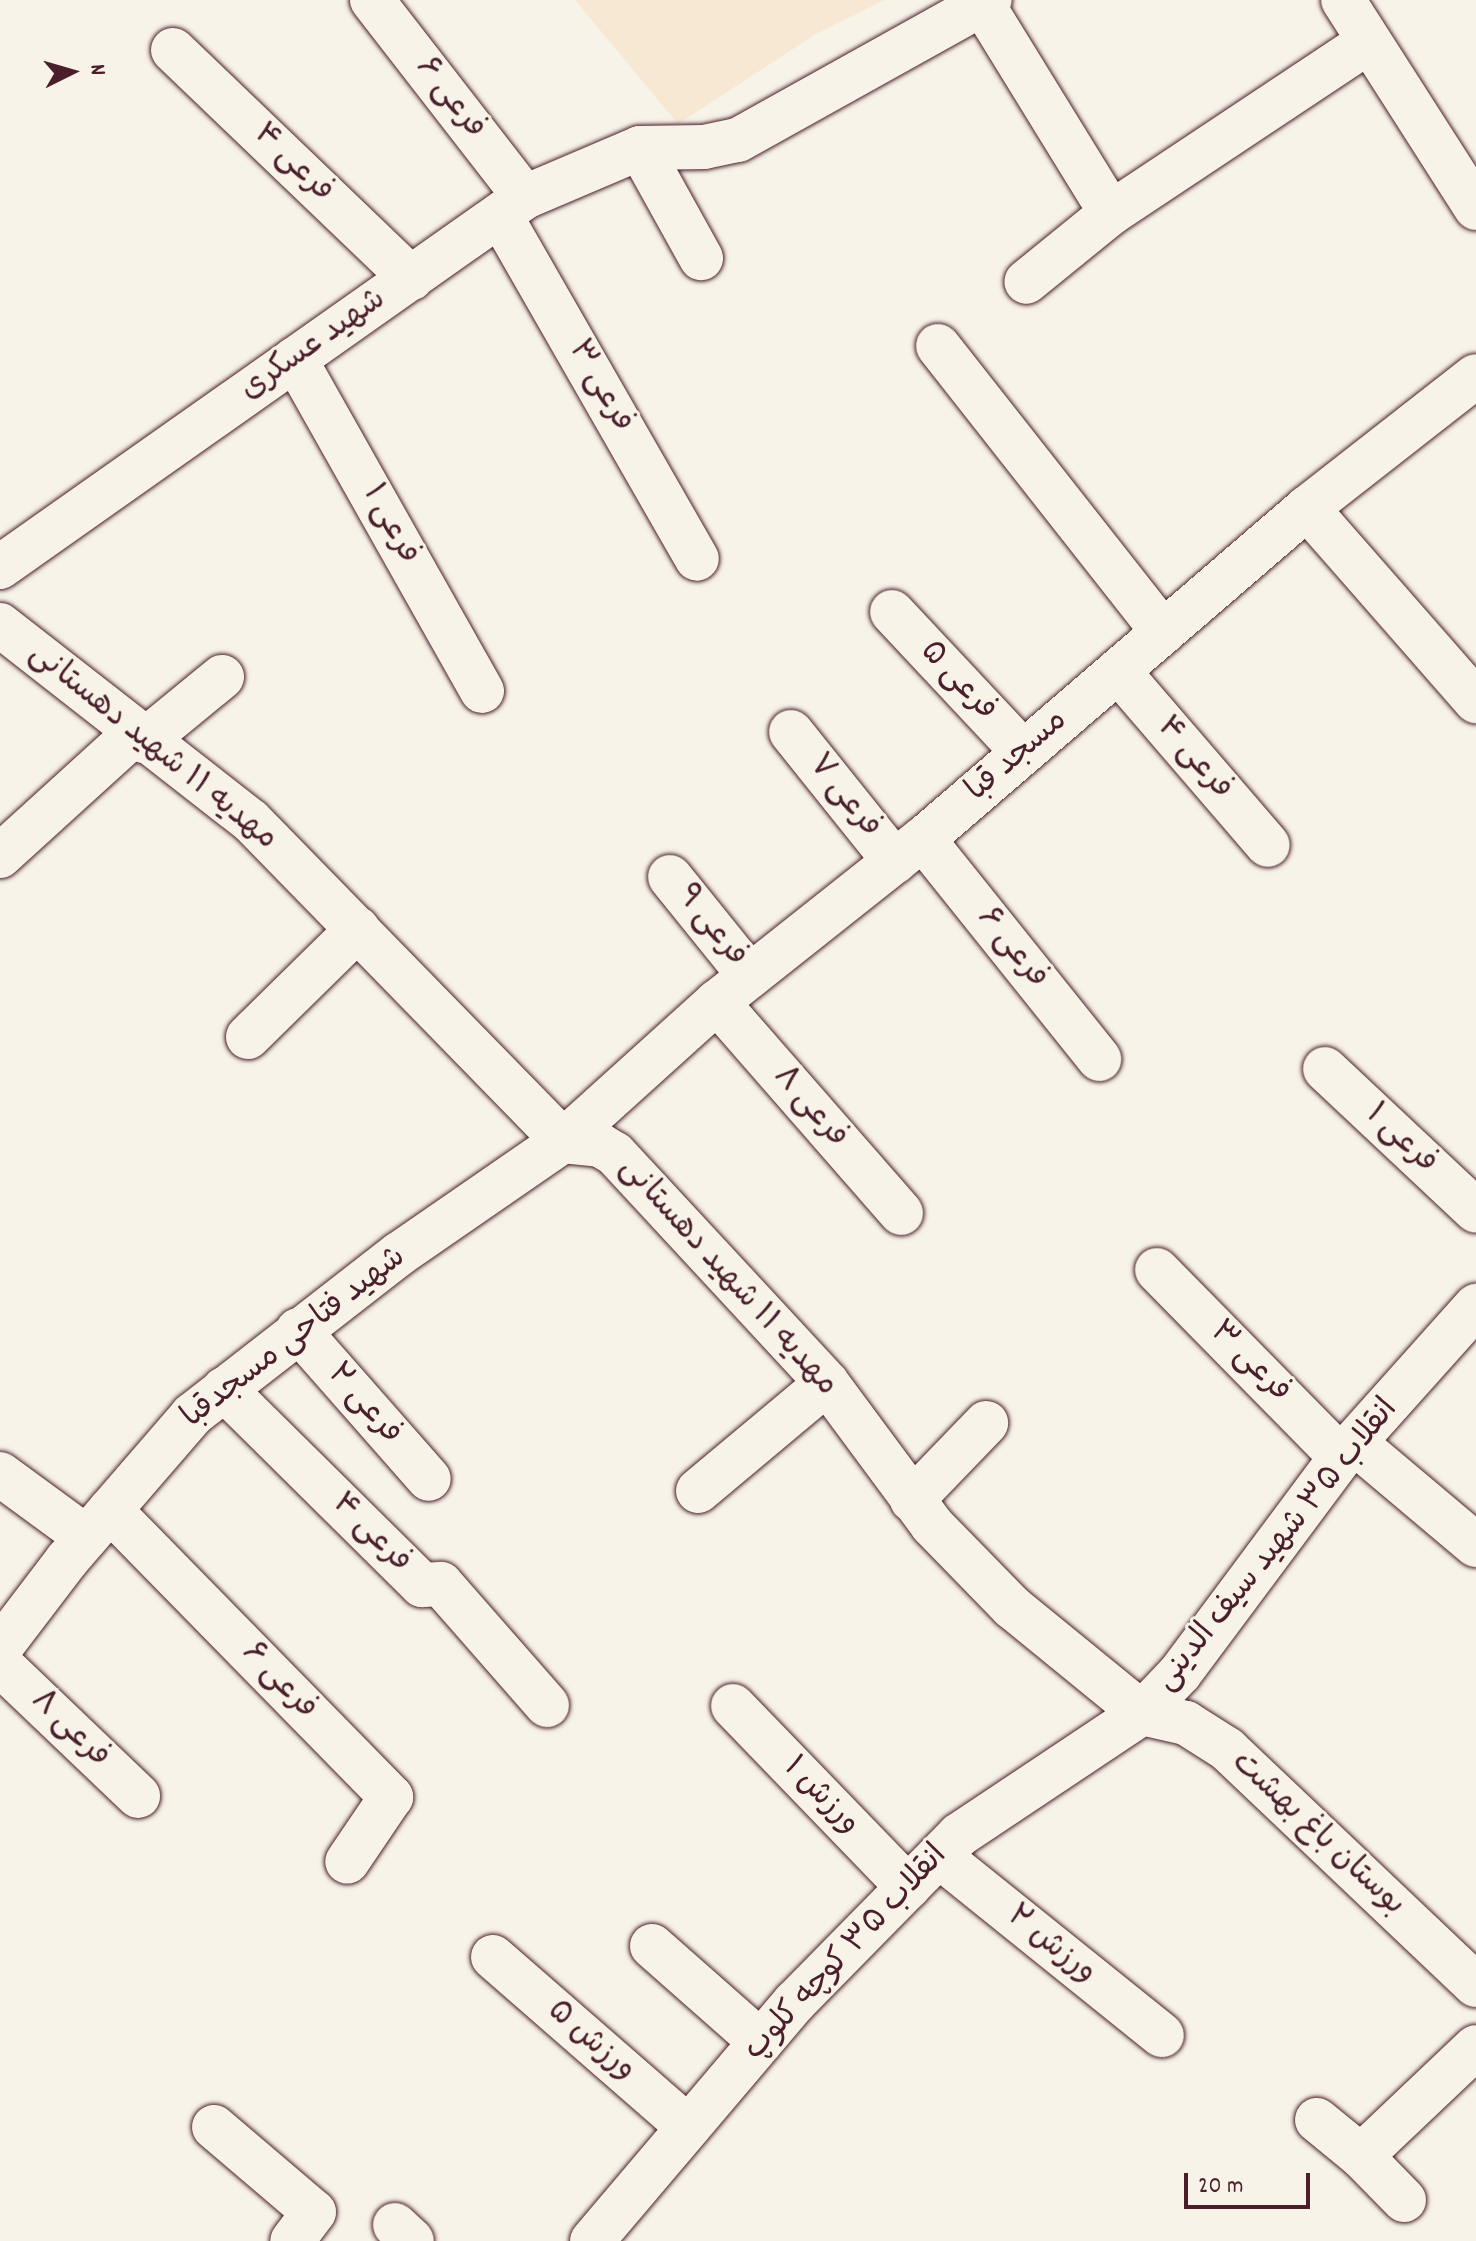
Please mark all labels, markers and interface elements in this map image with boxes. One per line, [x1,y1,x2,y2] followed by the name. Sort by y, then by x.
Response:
[32,32,112,112] north arrow
[405,51,493,147] street label: فرعی ۶
[80,63,112,77] text: N
[244,116,340,212] street label: فرعی ۴
[234,282,394,410] street label: شهید عسکری
[557,334,641,440] street label: فرعی ۳
[352,479,426,571] street label: فرعی ۱
[910,634,1004,730] street label: فرعی ۵
[20,636,284,860] street label: مهدیه ۱۱ شهید دهستانی
[960,703,1076,811] street label: مسجد قبا
[1147,710,1239,808] street label: فرعی ۴
[798,748,888,846] street label: فرعی ۷
[666,879,754,975] street label: فرعی ۹
[967,901,1055,997] street label: فرعی ۶
[763,1059,855,1157] street label: فرعی ۸
[1356,1097,1444,1183] street label: فرعی ۱
[610,1151,844,1405] street label: مهدیه ۱۱ شهید دهستانی
[175,1240,415,1438] street label: شهید فتاحی مسجدقبا
[1200,1314,1298,1412] street label: فرعی ۳
[317,1357,409,1453] street label: فرعی ۲
[1148,1392,1408,1700] street label: انقلاب ۳۵ شهید سیف الدینی
[322,1486,418,1582] street label: فرعی ۴
[232,1635,324,1729] street label: فرعی ۶
[21,1683,117,1777] street label: فرعی ۸
[1222,1745,1412,1925] street label: بوستان باغ بهشت
[774,1750,866,1844] street label: ورزش ۱
[737,1838,957,2070] street label: انقلاب ۳۵ کوچه کلوپ
[997,1898,1103,1994] street label: ورزش ۲
[538,1993,642,2091] street label: ورزش ۵
[1188,2157,1314,2207] scale bar
[1198,2170,1244,2204] text: 20 m

